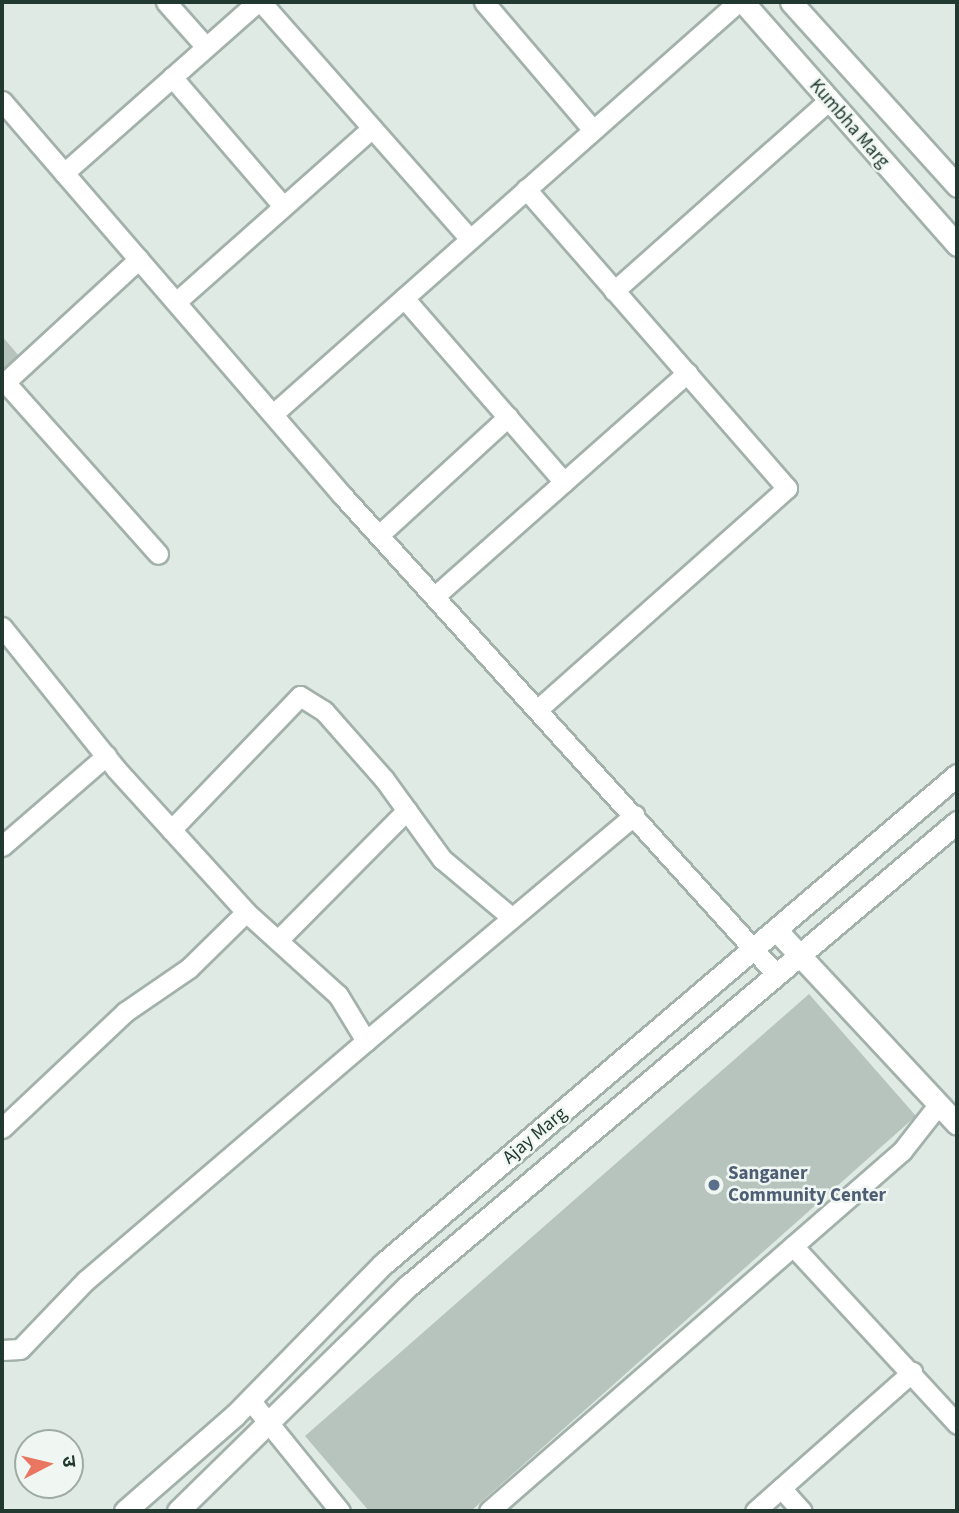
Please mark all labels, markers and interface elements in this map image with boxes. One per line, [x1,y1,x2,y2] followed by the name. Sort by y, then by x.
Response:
[804,75,894,173] street label: Kumbha Marg
[498,1103,572,1169] street label: Ajay Marg
[728,1163,886,1207] place label: Sanganer Community Center
[706,1177,722,1193] marker: Sanganer Community Center
[14,1429,84,1499] north arrow
[54,1454,82,1469] text: उ

